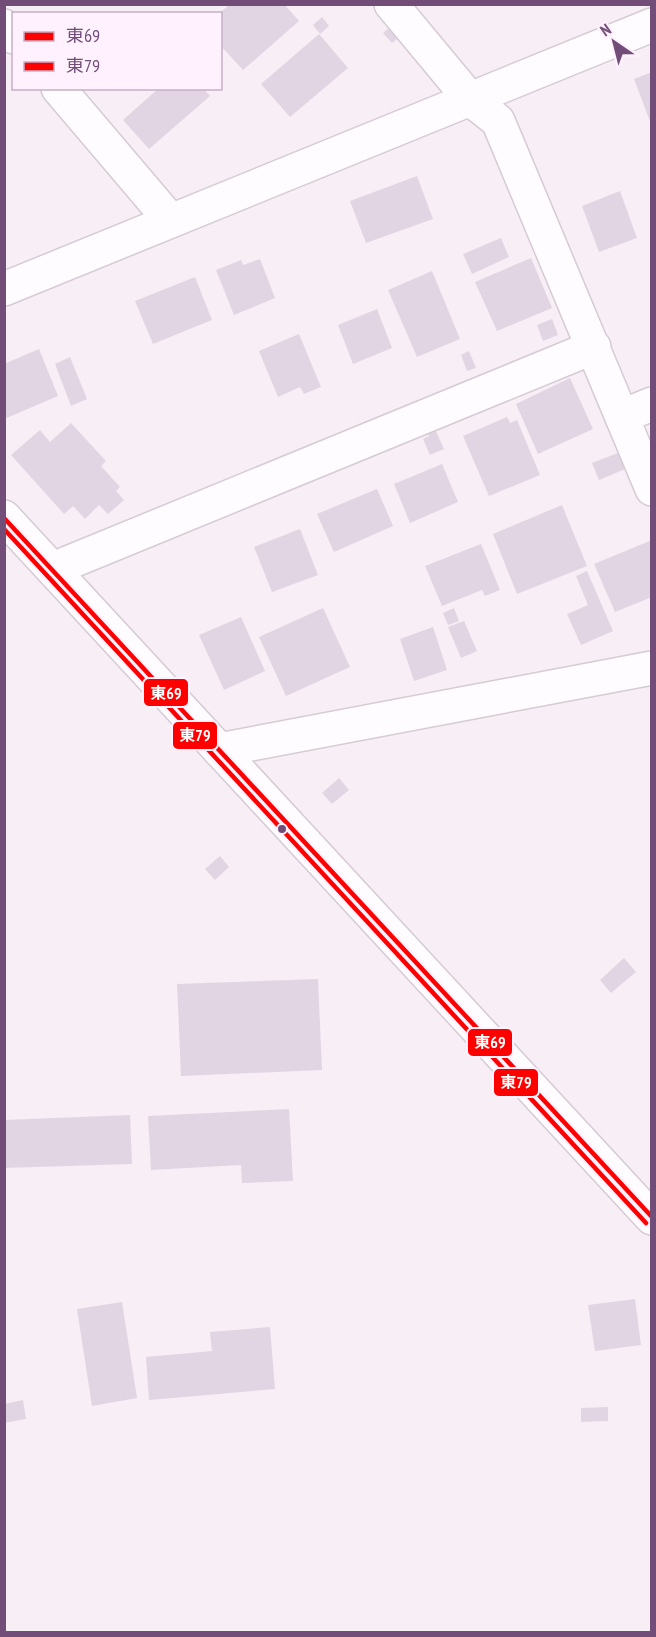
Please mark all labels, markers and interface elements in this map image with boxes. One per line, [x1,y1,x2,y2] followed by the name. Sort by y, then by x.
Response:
[12,12,222,90] legend
[584,12,644,72] north arrow
[596,19,615,40] text: N
[66,24,100,47] text: 東69
[66,54,100,77] text: 東79
[143,678,189,707] line badge: 東69
[150,683,182,703] text: 東69
[172,721,218,750] line badge: 東79
[179,725,211,745] text: 東79
[276,823,288,835] unlabelled marker
[467,1028,513,1057] line badge: 東69
[474,1032,506,1052] text: 東69
[493,1068,539,1097] line badge: 東79
[500,1072,532,1092] text: 東79

